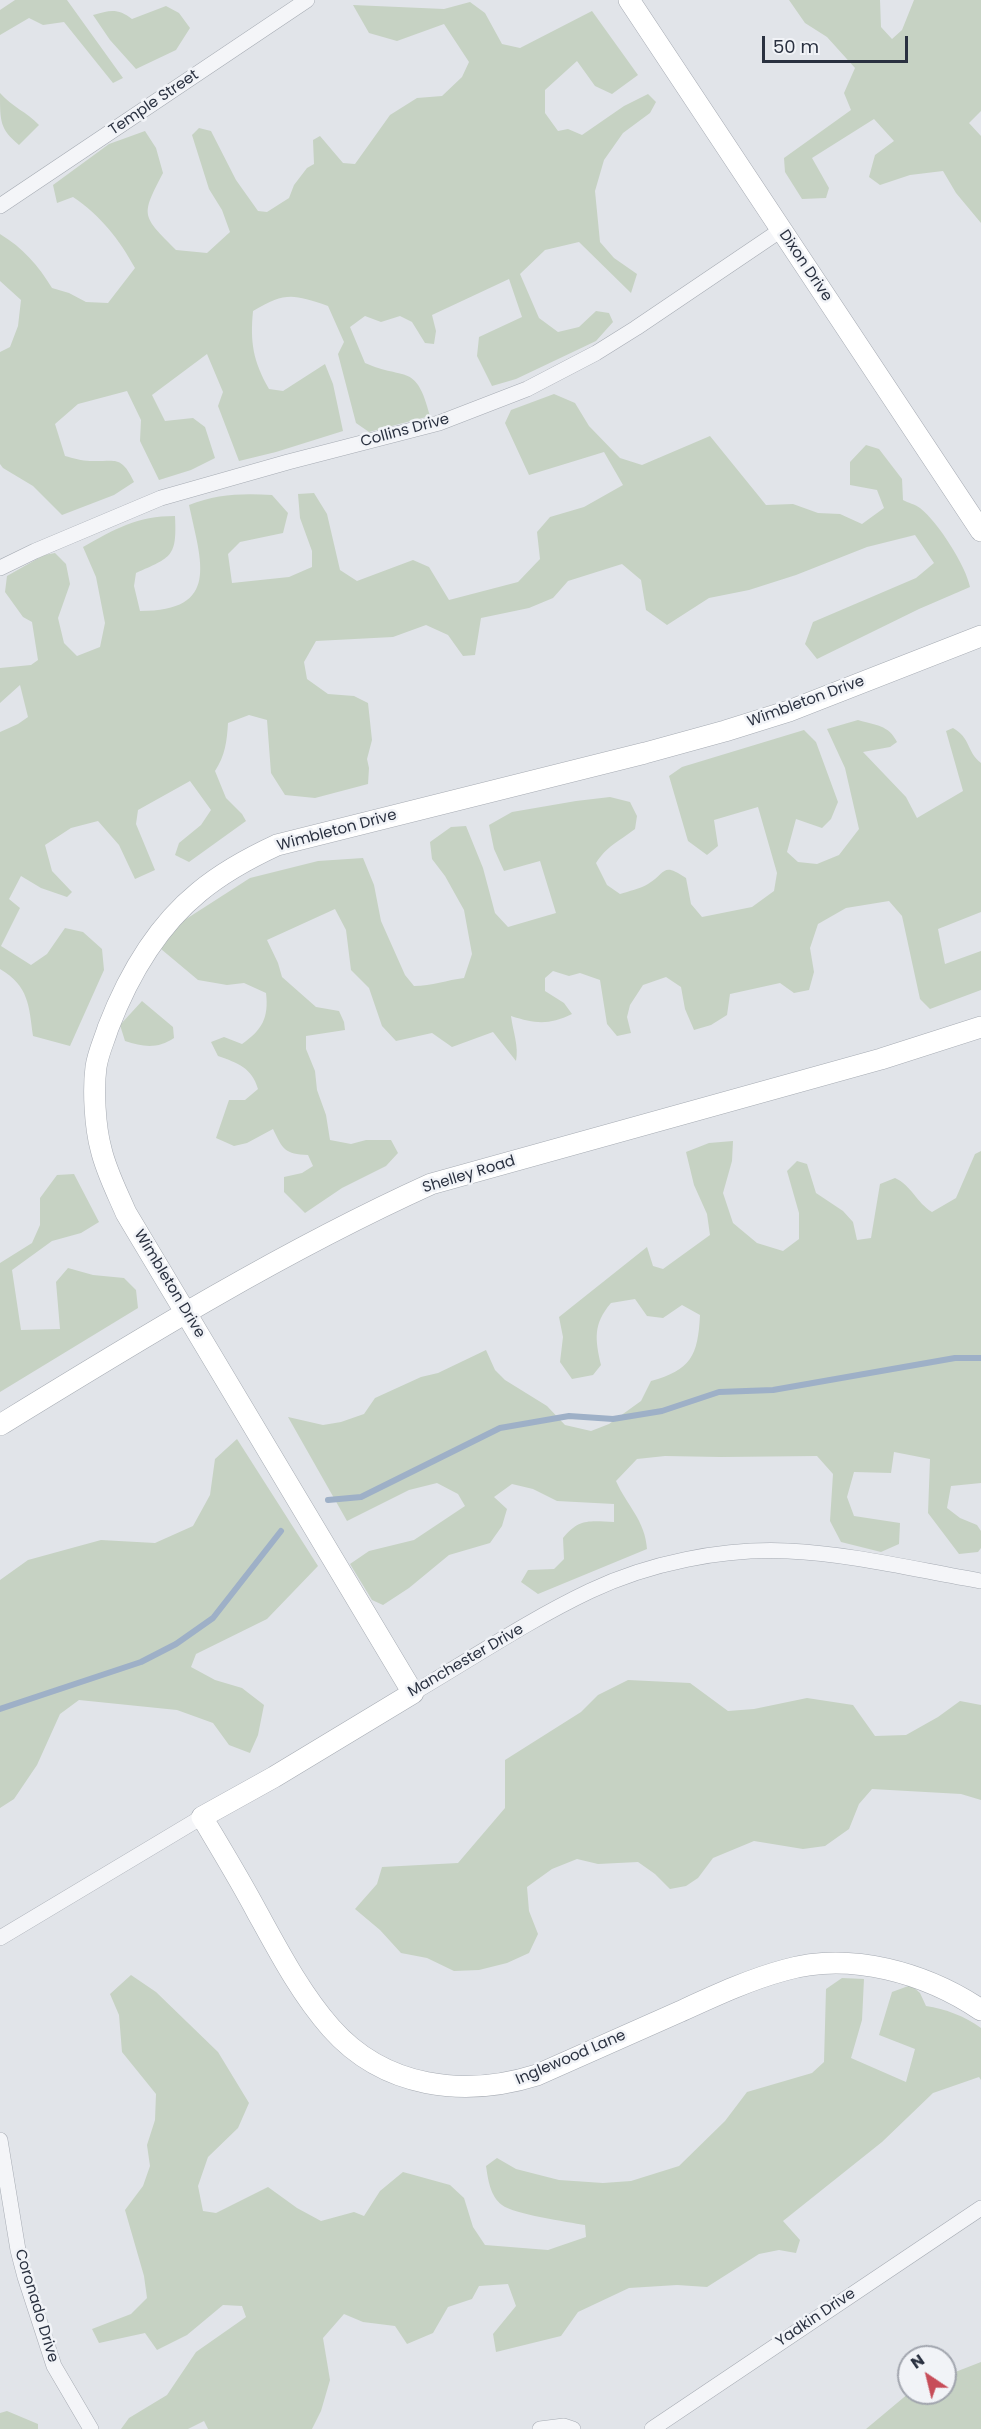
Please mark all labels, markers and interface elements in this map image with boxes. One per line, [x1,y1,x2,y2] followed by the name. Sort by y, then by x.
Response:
[765,24,910,62] scale bar
[773,34,819,59] text: 50 m
[106,66,202,140] street label: Temple Street
[775,227,835,305] street label: Dixon Drive
[359,410,451,452] street label: Collins Drive
[745,672,867,732] street label: Wimbleton Drive
[275,806,399,856] street label: Wimbleton Drive
[421,1152,517,1198] street label: Shelley Road
[130,1227,208,1341] street label: Wimbleton Drive
[405,1621,527,1701] street label: Manchester Drive
[513,2027,629,2089] street label: Inglewood Lane
[10,2247,62,2365] street label: Coronado Drive
[773,2285,859,2351] street label: Yadkin Drive
[897,2345,957,2405] north arrow
[906,2349,929,2374] text: N

